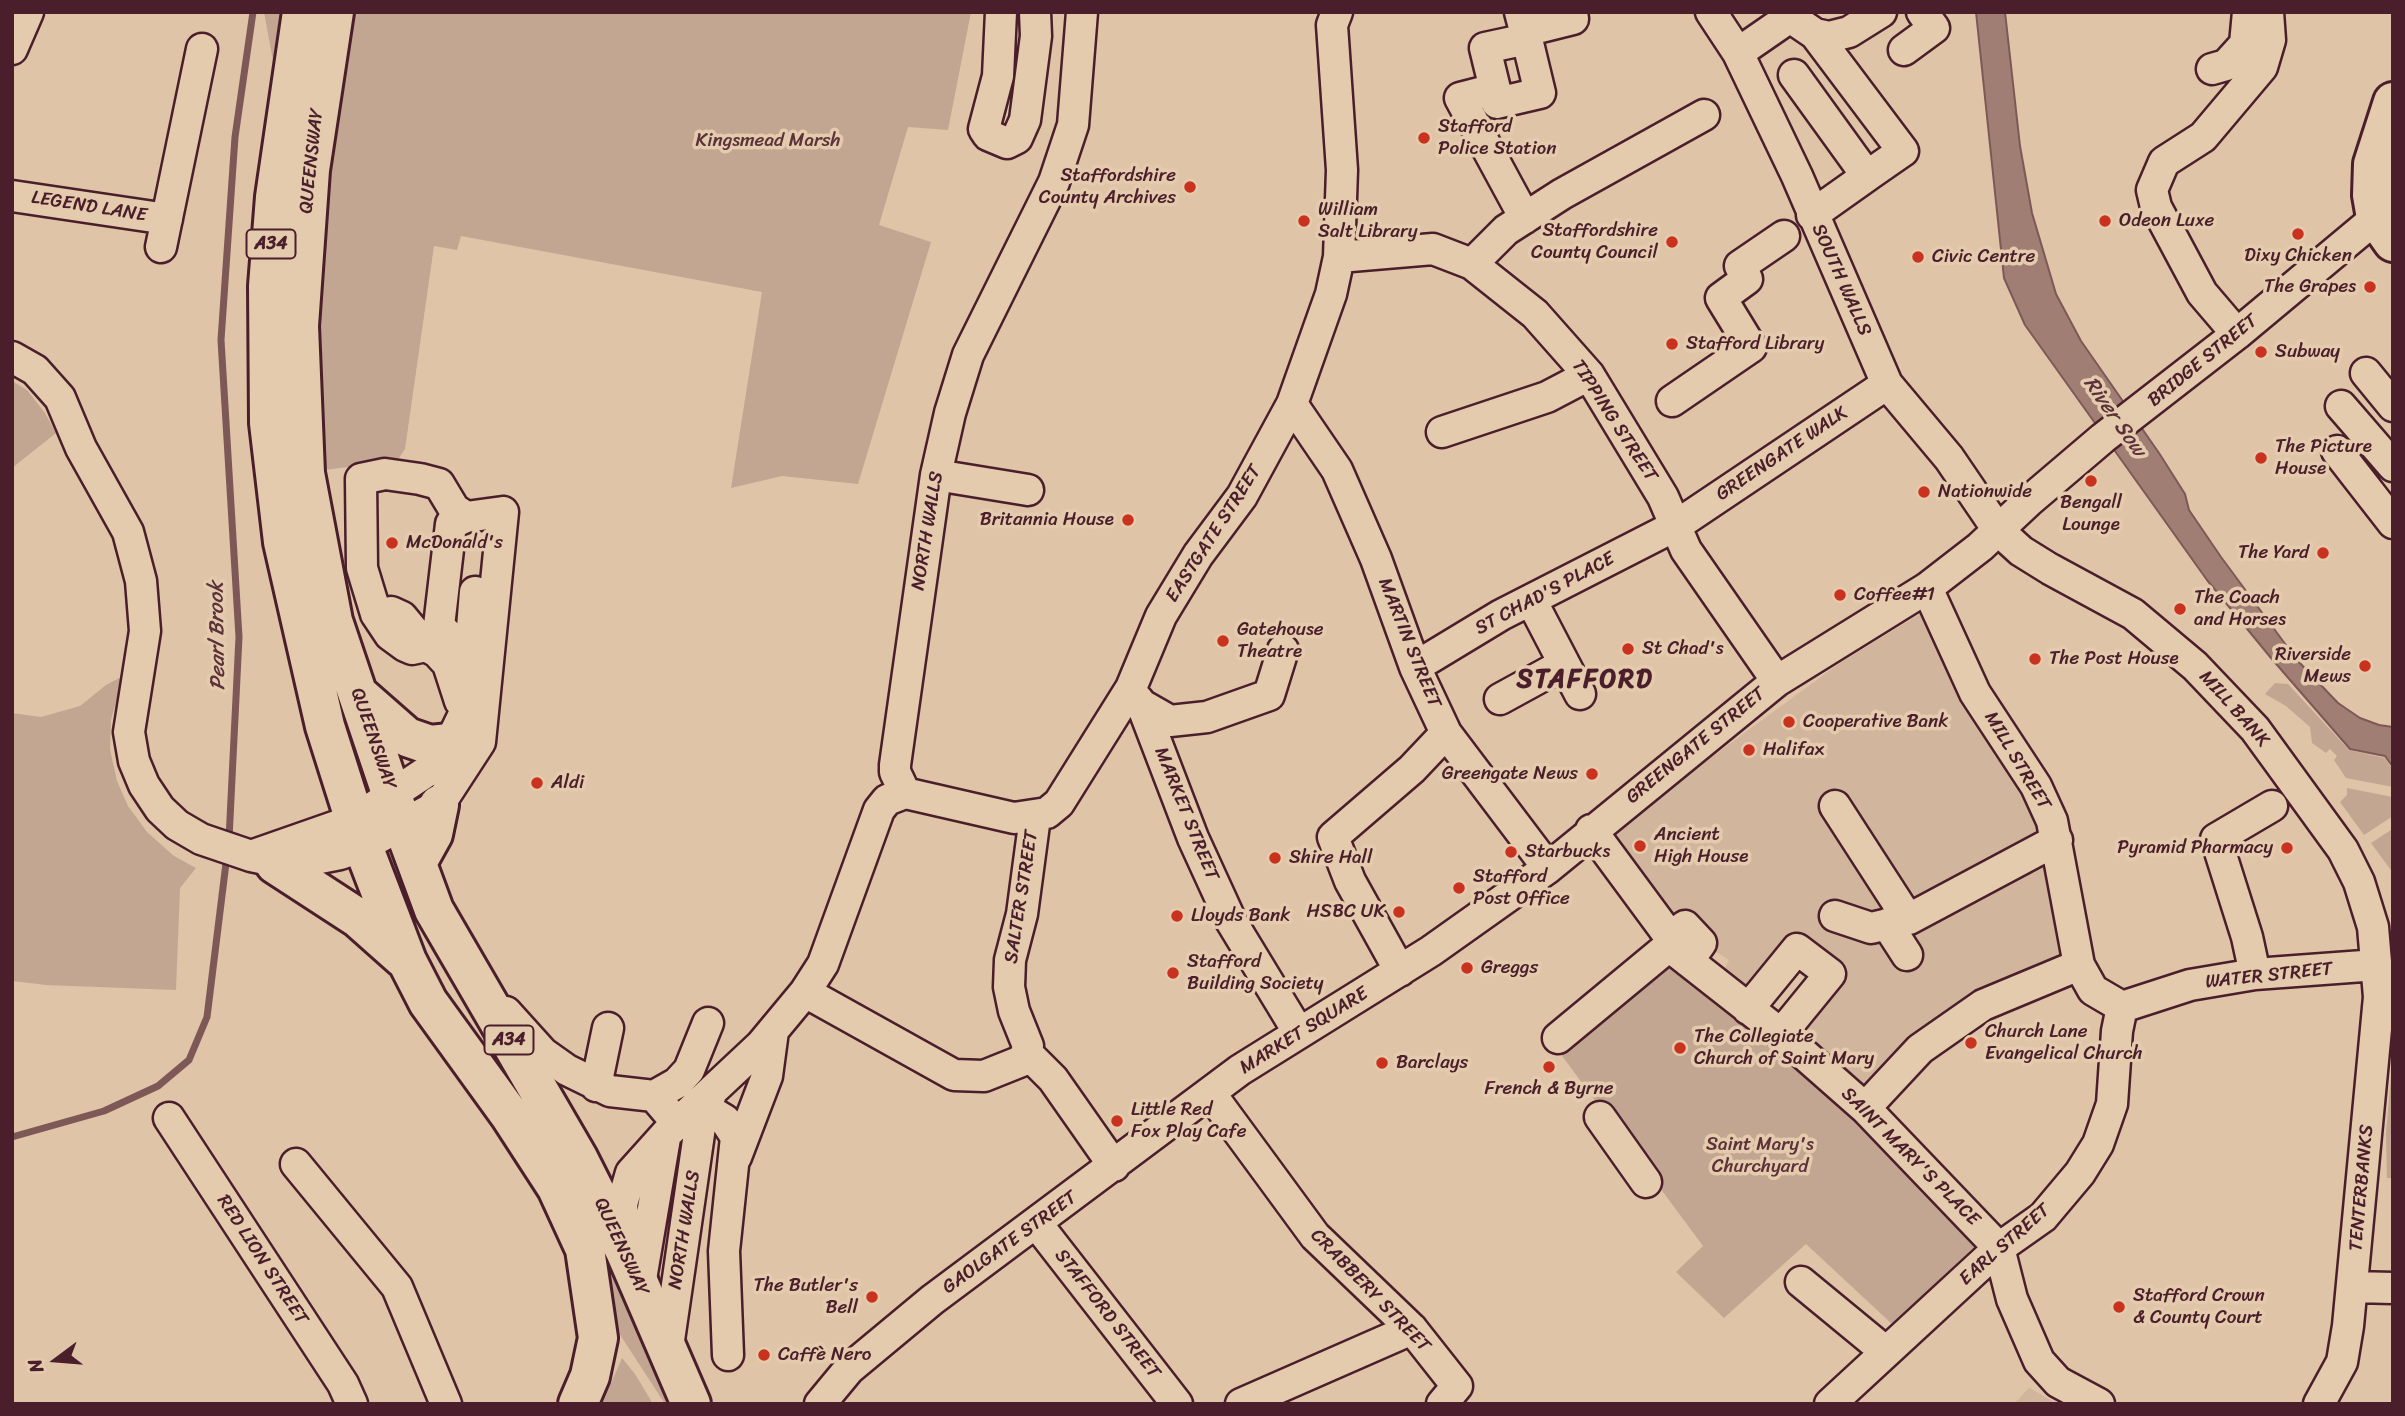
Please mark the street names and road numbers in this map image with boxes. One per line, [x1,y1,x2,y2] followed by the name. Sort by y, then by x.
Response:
[295,107,329,215] street label: QUEENSWAY
[30,187,148,227] street label: LEGEND LANE
[1806,220,1876,340] street label: SOUTH WALLS
[246,230,296,258] road number: A34
[2143,310,2263,412] street label: BRIDGE STREET
[1566,356,1662,486] street label: TIPPING STREET
[1712,402,1852,506] street label: GREENGATE WALK
[1161,461,1267,607] street label: EASTGATE STREET
[907,470,949,592] street label: NORTH WALLS
[1471,548,1619,640] street label: ST CHAD'S PLACE
[1373,575,1445,711] street label: MARTIN STREET
[2194,666,2274,752] street label: MILL BANK
[1622,683,1770,809] street label: GREENGATE STREET
[345,685,401,793] street label: QUEENSWAY
[1979,708,2055,814] street label: MILL STREET
[1149,744,1223,884] street label: MARKET STREET
[1000,829,1044,965] street label: SALTER STREET
[2204,958,2334,994] street label: WATER STREET
[1236,982,1372,1080] street label: MARKET SQUARE
[484,1026,534,1055] road number: A34
[1836,1083,1984,1231] street label: SAINT MARY'S PLACE
[2345,1124,2379,1252] street label: TENTERBANKS
[664,1169,706,1291] street label: NORTH WALLS
[938,1187,1082,1299] street label: GAOLGATE STREET
[212,1191,312,1329] street label: RED LION STREET
[588,1194,654,1300] street label: QUEENSWAY
[1955,1199,2055,1291] street label: EARL STREET
[1305,1225,1435,1357] street label: CRABBERY STREET
[1049,1245,1165,1383] street label: STAFFORD STREET

